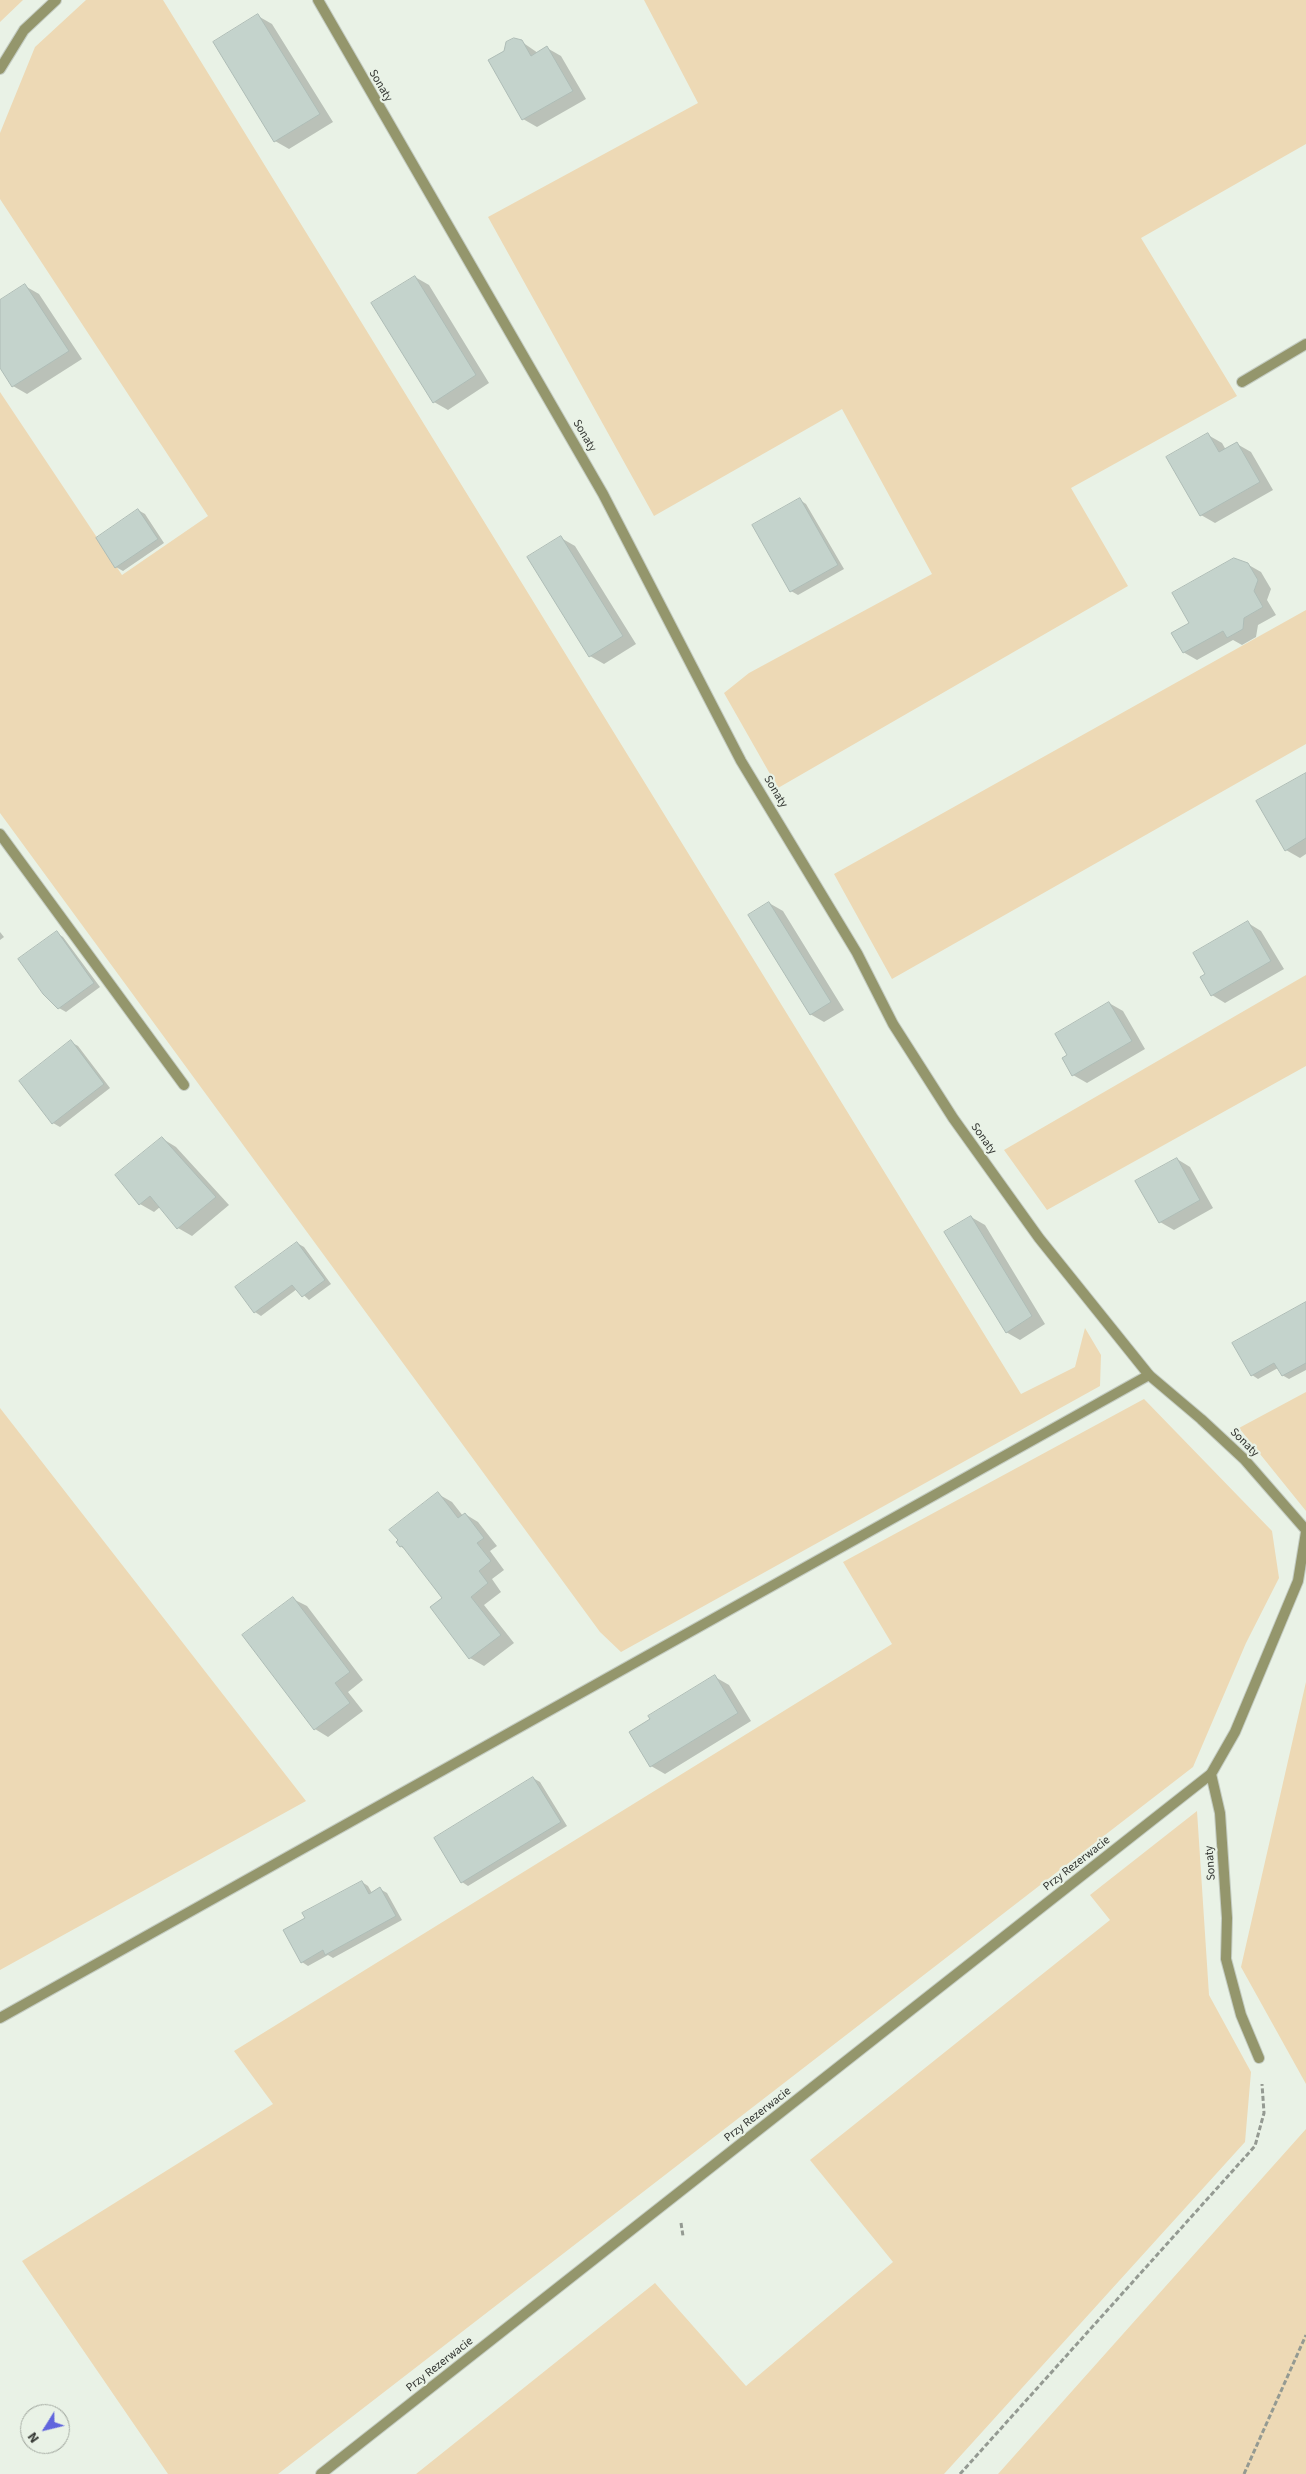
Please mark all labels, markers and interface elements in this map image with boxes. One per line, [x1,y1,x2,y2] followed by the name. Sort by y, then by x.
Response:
[365,67,395,105] street label: Sonaty
[569,417,599,455] street label: Sonaty
[760,773,790,811] street label: Sonaty
[967,1121,999,1157] street label: Sonaty
[1227,1426,1261,1460] street label: Sonaty
[1041,1833,1113,1895] street label: Przy Rezerwacie
[1203,1845,1219,1881] street label: Sonaty
[722,2084,794,2146] street label: Przy Rezerwacie
[404,2334,476,2396] street label: Przy Rezerwacie
[20,2404,70,2454] north arrow
[23,2428,45,2447] text: N

